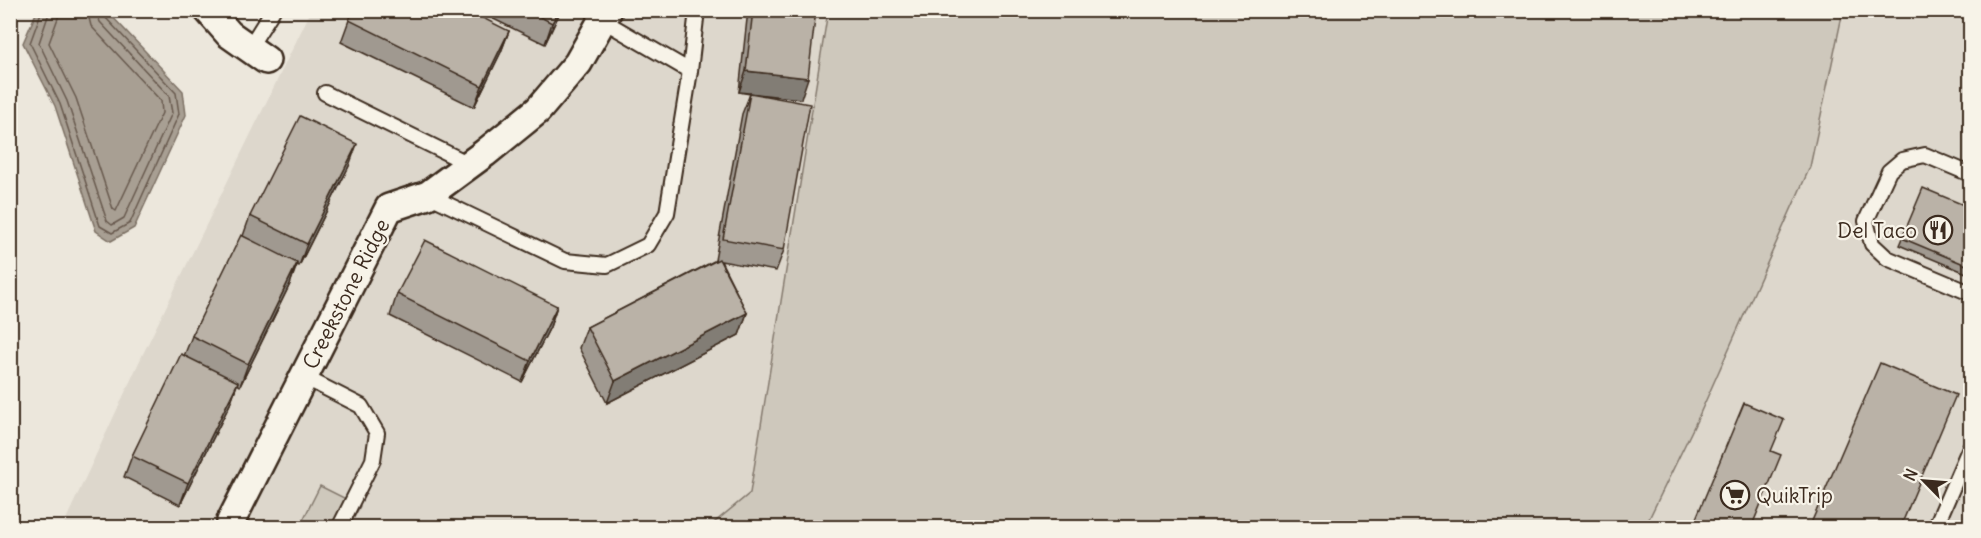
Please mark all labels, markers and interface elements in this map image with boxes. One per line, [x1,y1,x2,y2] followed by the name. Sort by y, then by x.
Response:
[296,214,396,374] street label: Creekstone Ridge
[1922,214,1954,246] restaurant icon: Del Taco
[1837,217,1917,244] place label: Del Taco
[1894,451,1954,511] north arrow
[1899,465,1922,484] text: N
[1719,479,1751,511] supermarket icon: QuikTrip
[1756,482,1833,509] place label: QuikTrip

